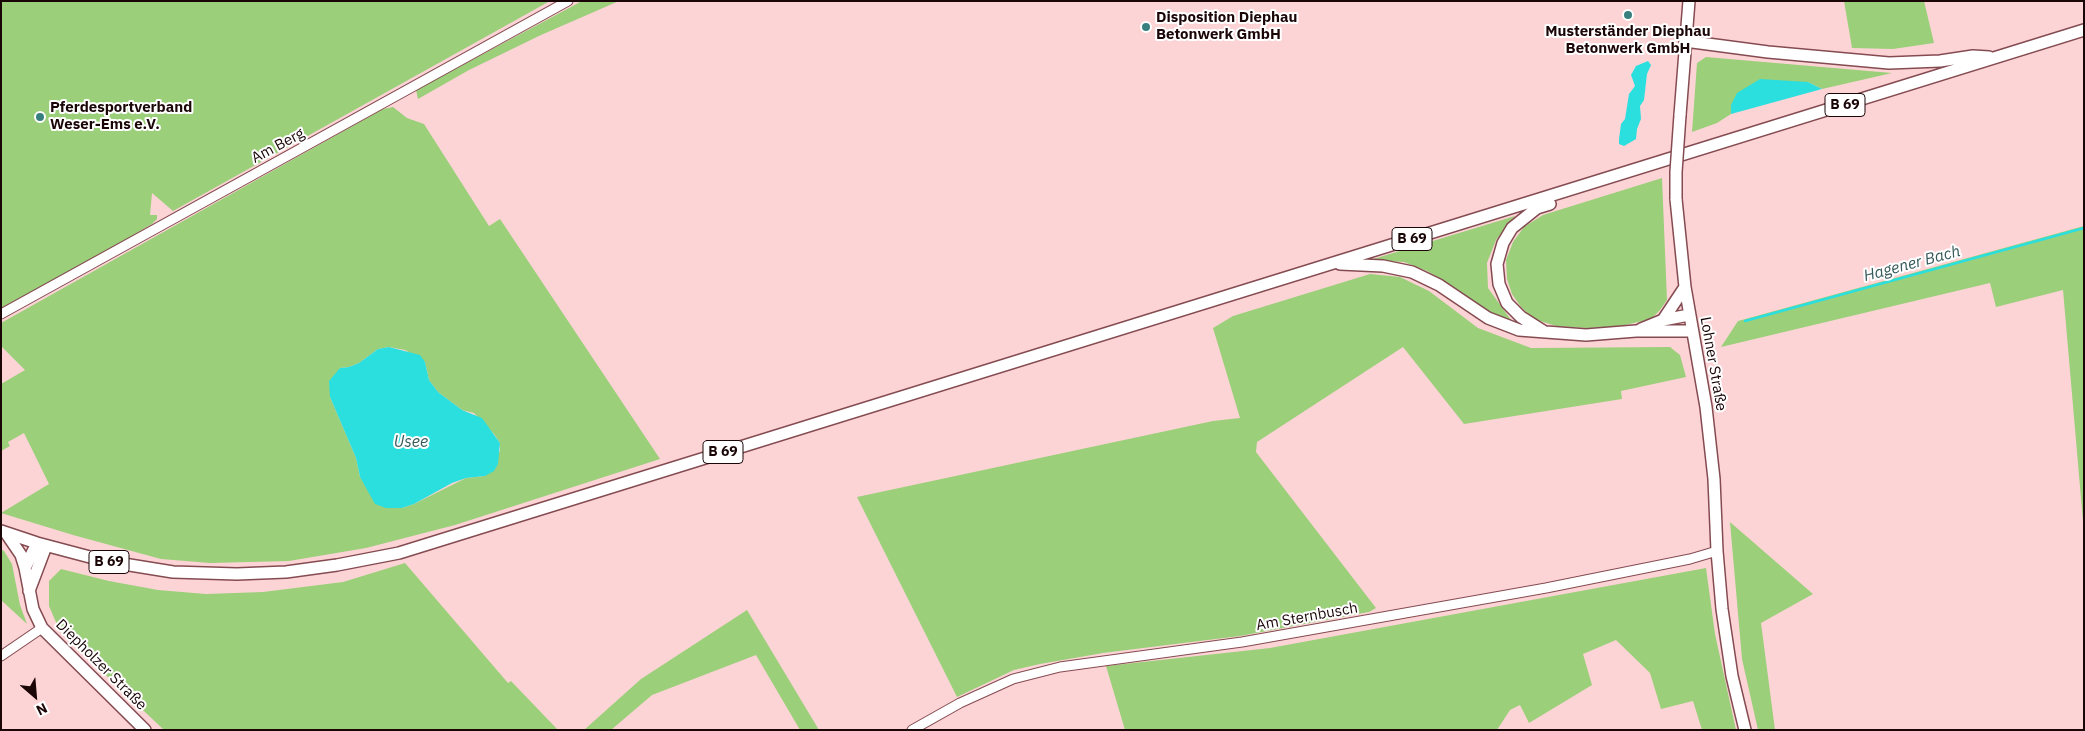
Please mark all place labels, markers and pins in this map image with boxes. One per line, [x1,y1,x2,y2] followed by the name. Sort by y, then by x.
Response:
[1156,9,1297,44] place label: Disposition Diephau Betonwerk GmbH
[1622,9,1634,21] marker: Musterständer Diephau Betonwerk GmbH
[1140,21,1152,33] marker: Disposition Diephau Betonwerk GmbH
[1545,23,1711,58] place label: Musterständer Diephau Betonwerk GmbH
[50,99,192,134] place label: Pferdesportverband Weser-Ems e.V.
[34,111,46,123] marker: Pferdesportverband Weser-Ems e.V.

